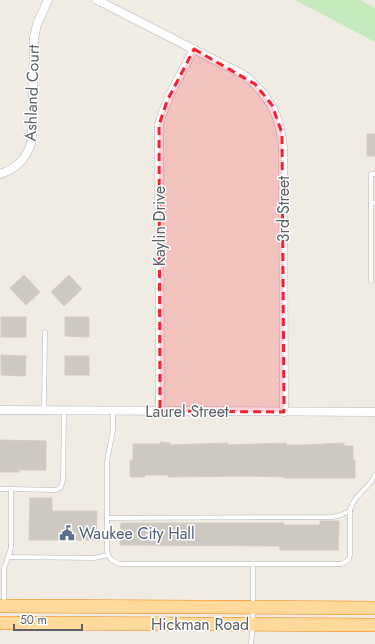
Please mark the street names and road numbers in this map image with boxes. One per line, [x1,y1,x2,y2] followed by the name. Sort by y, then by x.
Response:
[19,44,45,142] street label: Ashland Court
[272,176,295,242] street label: 3rd Street
[148,186,171,266] street label: Kaylin Drive
[145,400,229,423] street label: Laurel Street
[151,613,249,636] street label: Hickman Road

